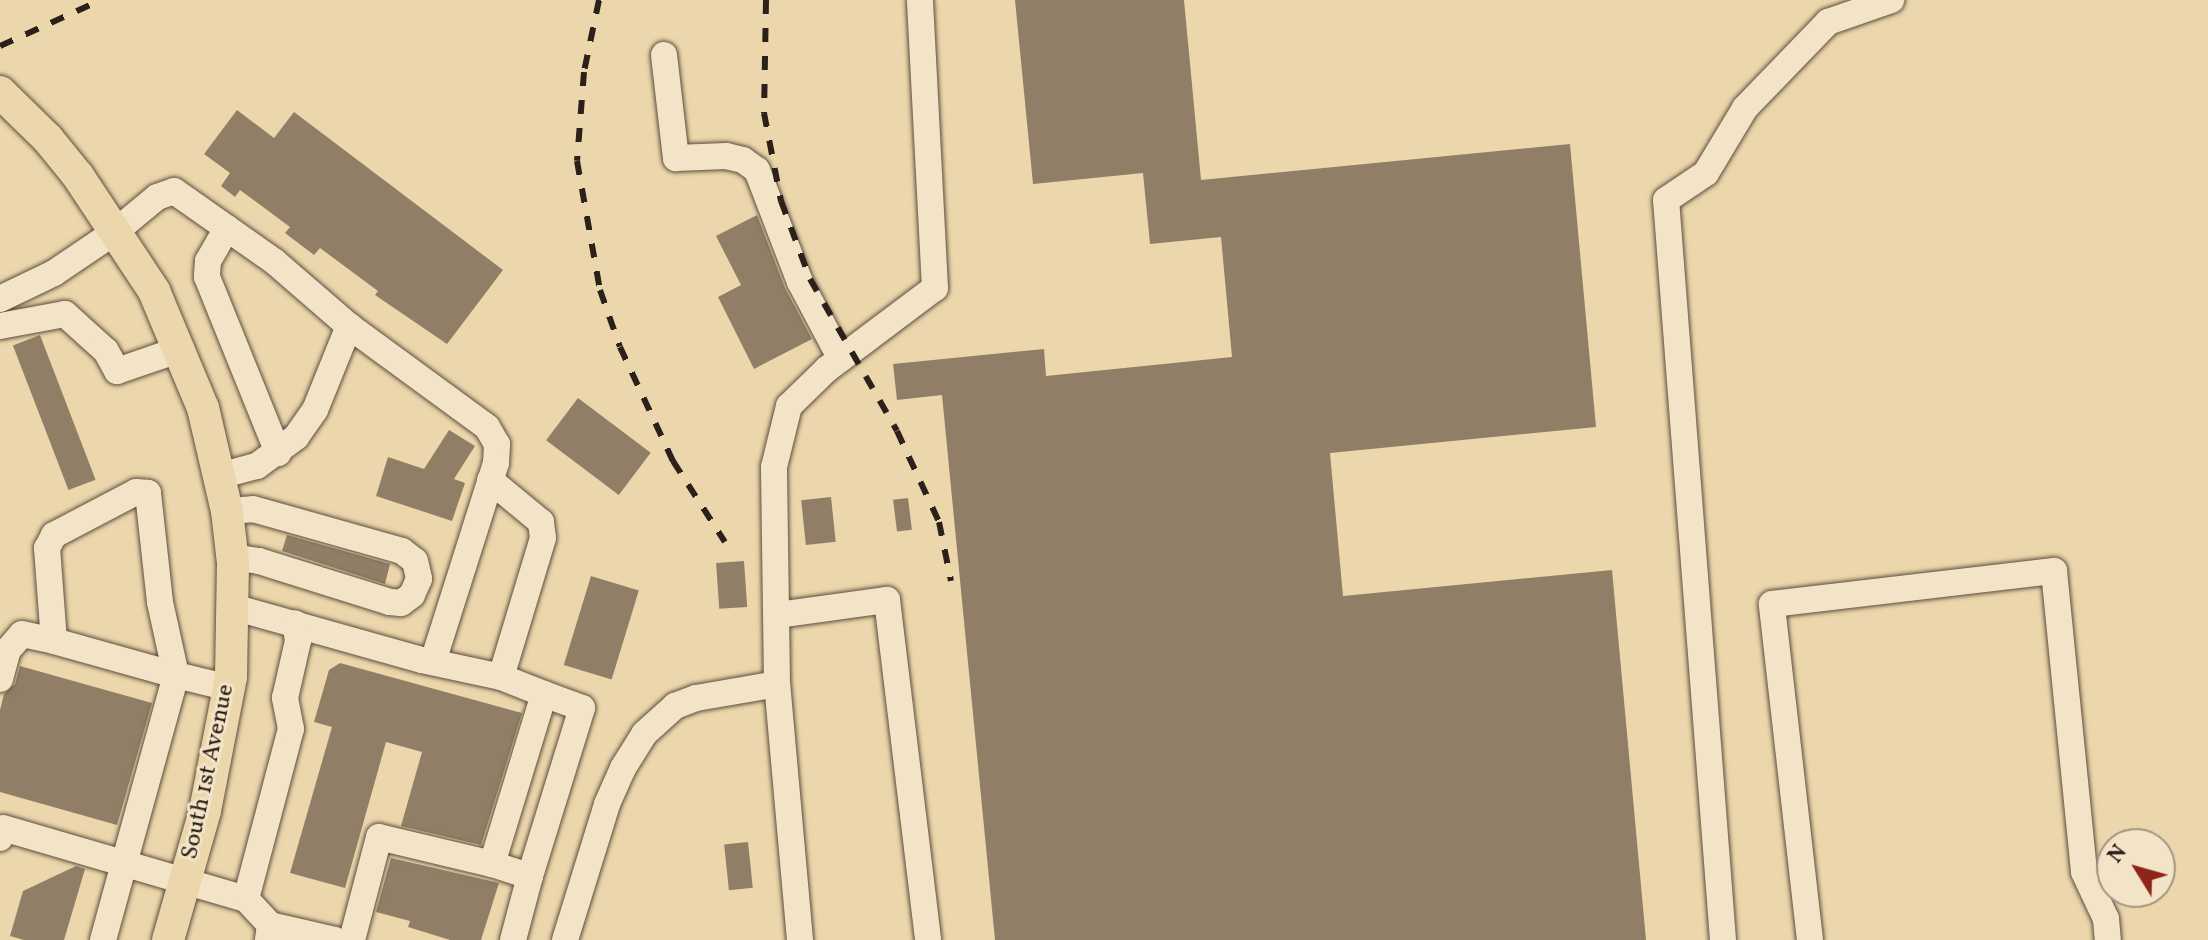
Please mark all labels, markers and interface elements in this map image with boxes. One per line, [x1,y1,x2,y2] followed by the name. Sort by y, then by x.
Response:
[176,682,242,862] street label: South 1st Avenue
[2096,828,2176,908] north arrow
[2101,839,2135,870] text: N

